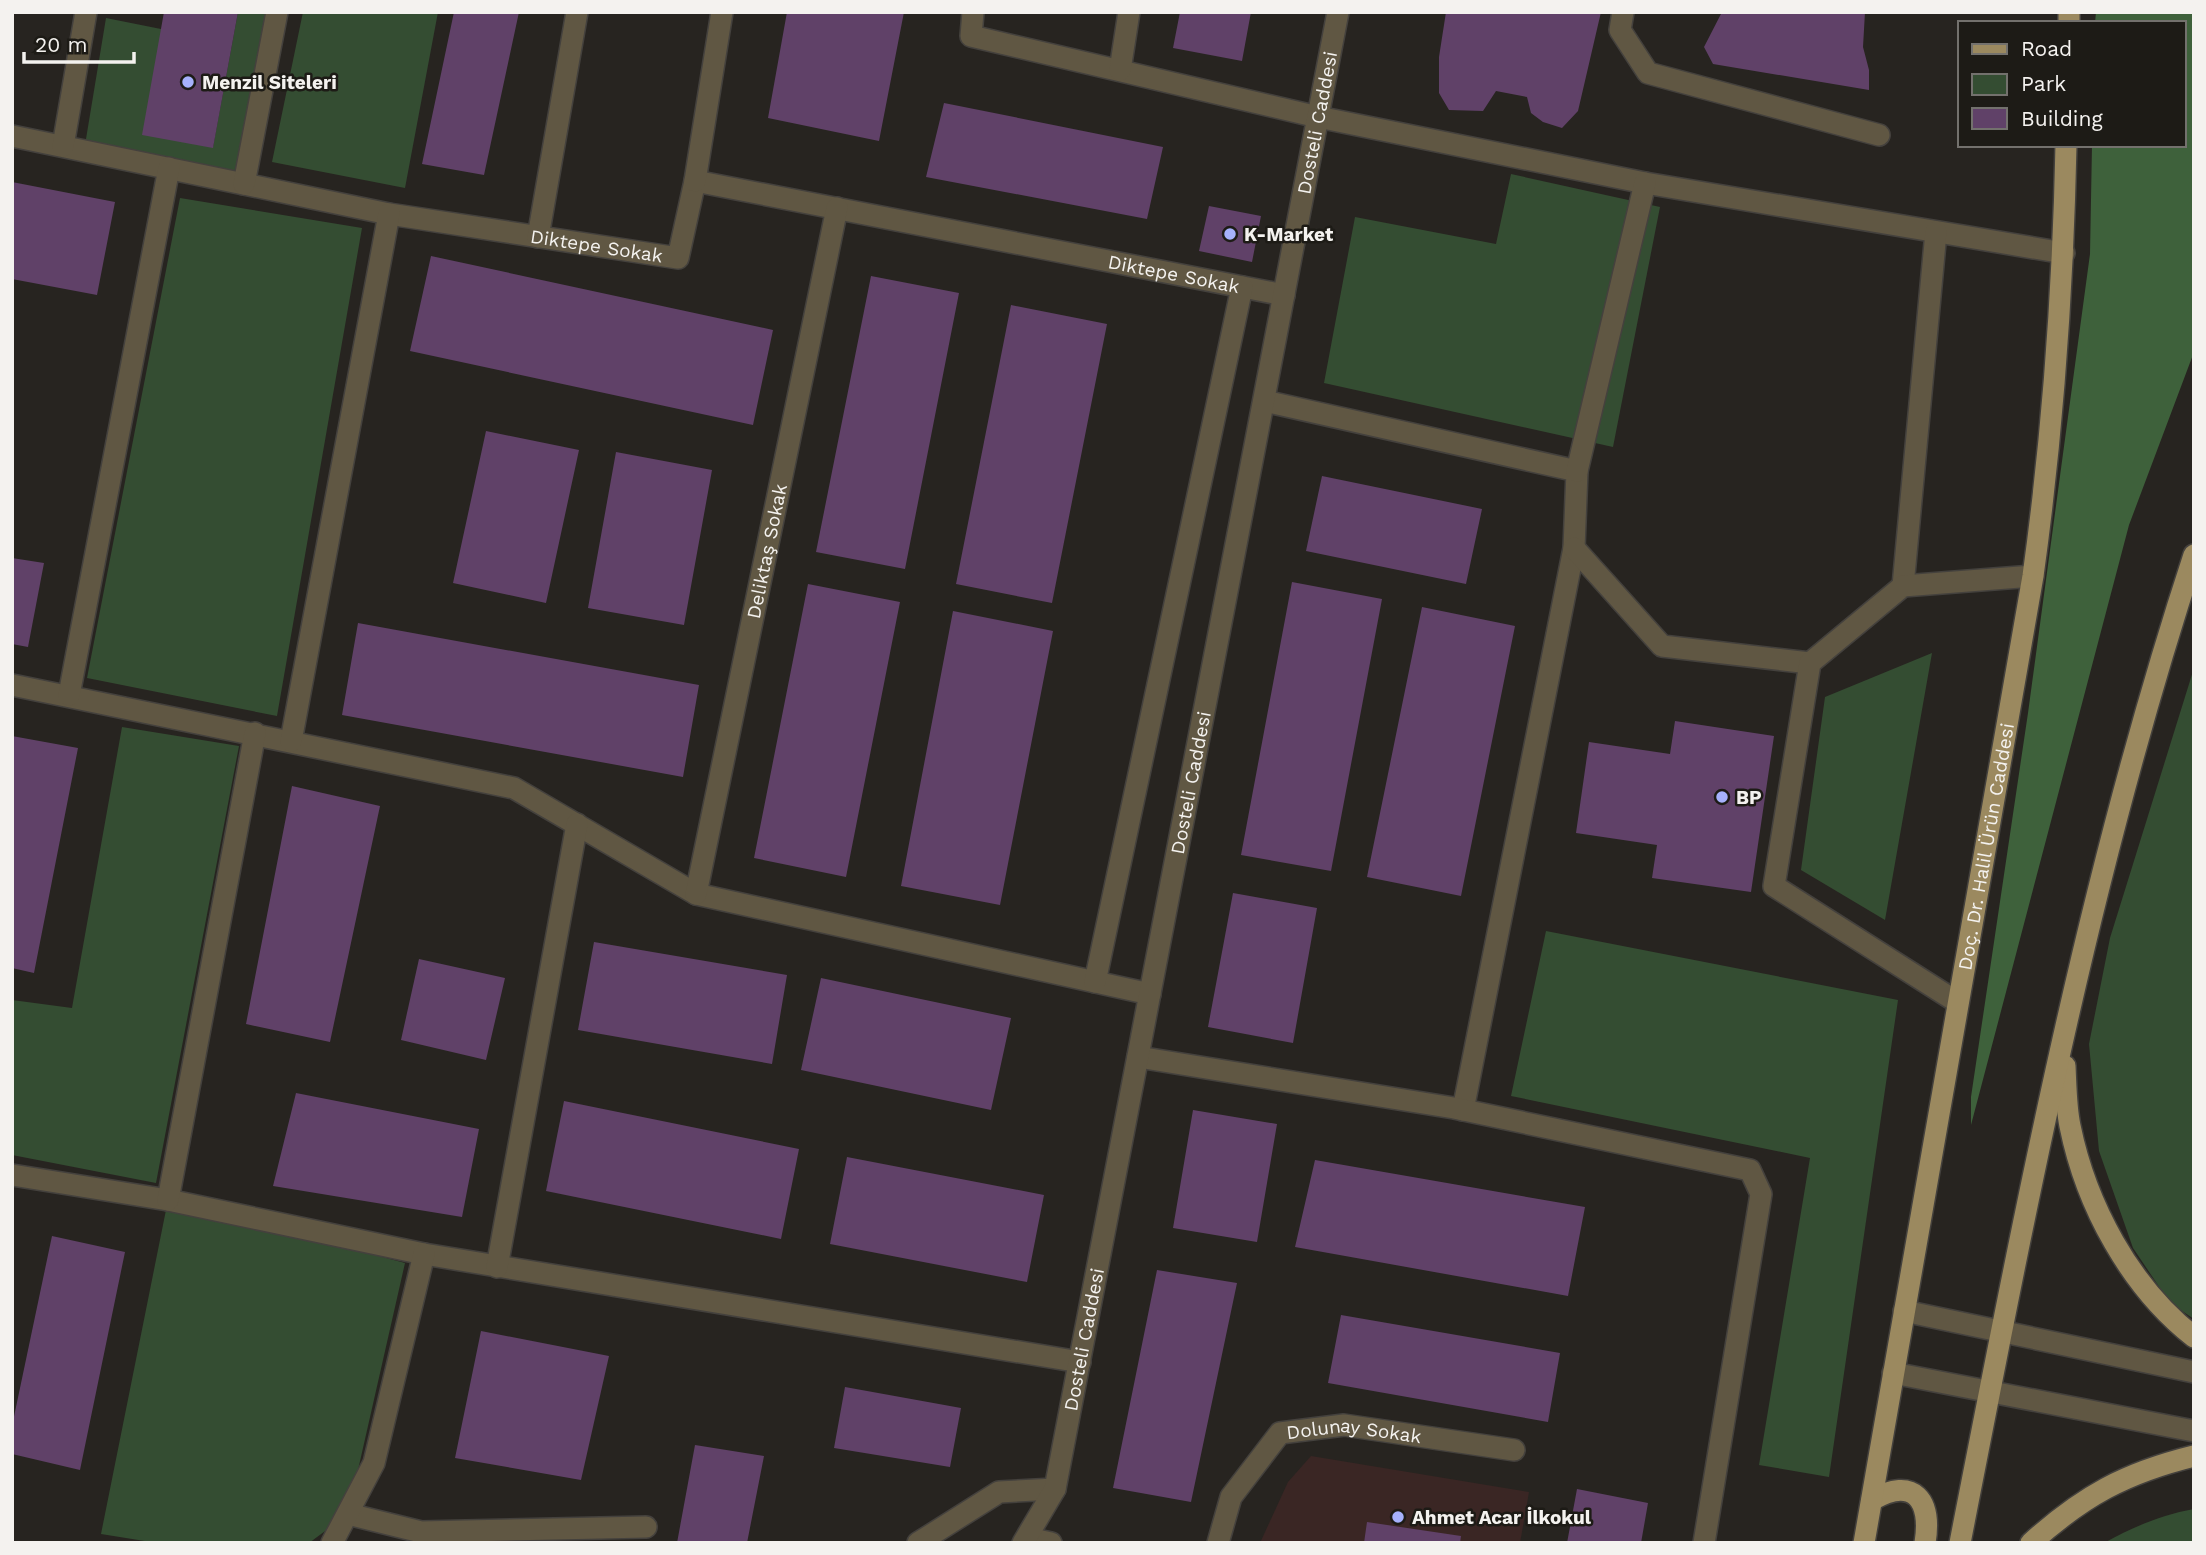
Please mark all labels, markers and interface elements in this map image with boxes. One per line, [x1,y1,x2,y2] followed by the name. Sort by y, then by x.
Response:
[24,21,135,65] scale bar
[1958,21,2185,147] legend
[35,32,87,57] text: 20 m
[2021,36,2072,61] text: Road
[1292,49,1342,196] street label: Dosteli Caddesi
[202,71,337,94] place label: Menzil Siteleri
[2021,71,2066,96] text: Park
[180,74,196,90] marker: Menzil Siteleri
[2021,106,2103,131] text: Building
[1244,223,1334,246] place label: K-Market
[529,224,665,267] street label: Diktepe Sokak
[1222,226,1238,242] marker: K-Market
[1106,250,1242,298] street label: Diktepe Sokak
[741,481,792,621] street label: Deliktaş Sokak
[1165,709,1215,856] street label: Dosteli Caddesi
[1953,721,2019,972] street label: Doç. Dr. Halil Ürün Caddesi
[1736,786,1762,809] place label: BP
[1714,789,1730,805] marker: BP
[1059,1266,1109,1413] street label: Dosteli Caddesi
[1285,1413,1423,1448] street label: Dolunay Sokak
[1412,1506,1592,1529] place label: Ahmet Acar İlkokul
[1390,1509,1406,1525] marker: Ahmet Acar İlkokul

